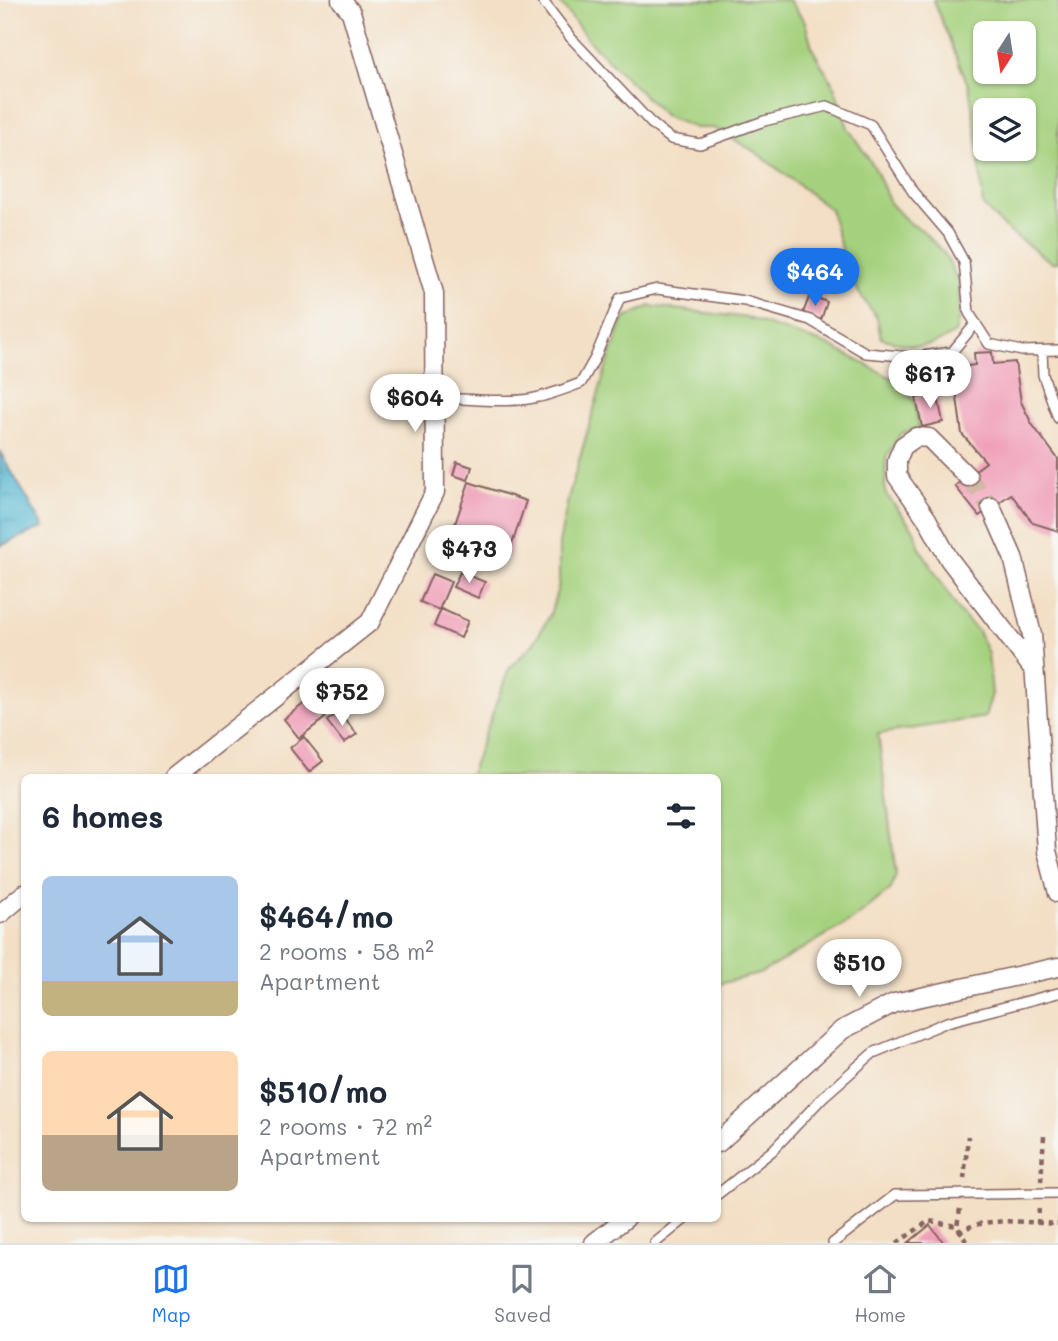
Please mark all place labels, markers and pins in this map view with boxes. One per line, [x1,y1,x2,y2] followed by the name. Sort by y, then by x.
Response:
[774,248,856,308] pin: $464
[889,350,971,410] pin: $617
[374,374,456,434] pin: $604
[428,526,510,585] pin: $473
[301,668,383,728] pin: $752
[818,940,900,999] pin: $510

